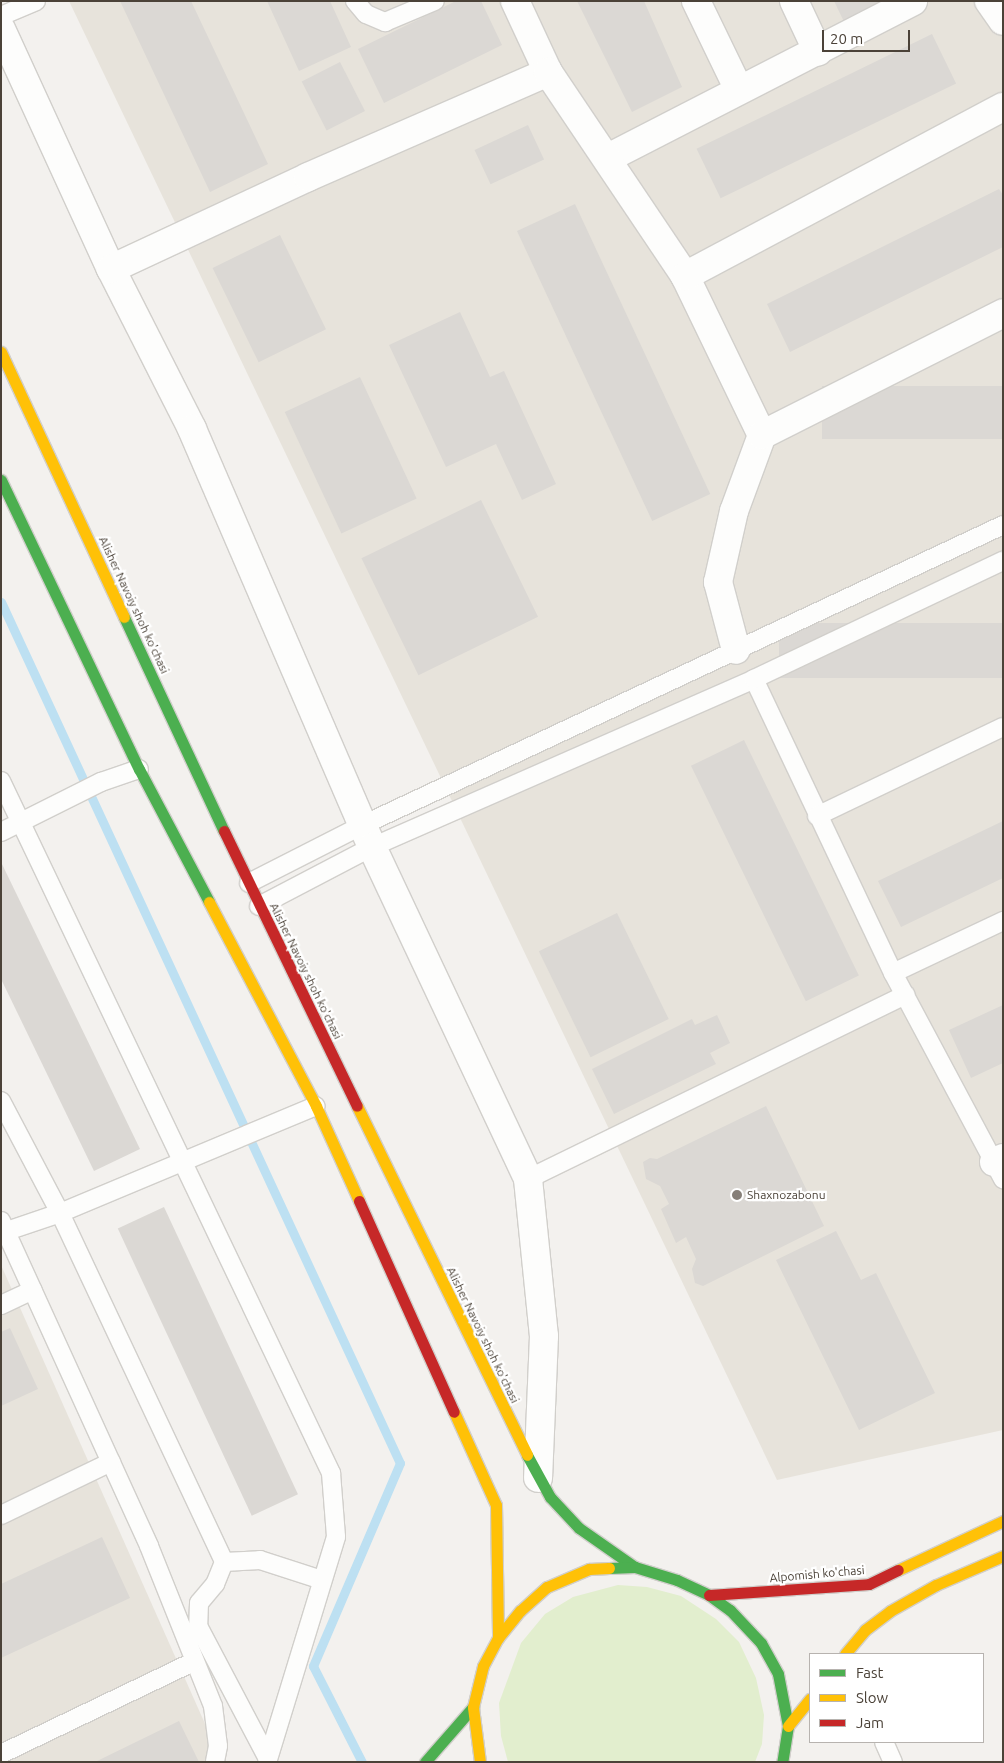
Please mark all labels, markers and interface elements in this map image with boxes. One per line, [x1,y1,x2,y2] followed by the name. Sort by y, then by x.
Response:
[824,20,912,52] scale bar
[830,30,863,47] text: 20 m
[96,534,172,676] street label: Alisher Navoiy shoh ko'chasi
[267,901,345,1041] street label: Alisher Navoiy shoh ko'chasi
[747,1188,826,1202] place label: Shaxnozabonu
[731,1189,743,1201] marker: Shaxnozabonu
[444,1265,522,1405] street label: Alisher Navoiy shoh ko'chasi
[769,1563,865,1585] street label: Alpomish ko'chasi
[809,1653,984,1743] legend
[856,1664,883,1681] text: Fast
[856,1689,888,1706] text: Slow
[856,1714,884,1731] text: Jam

